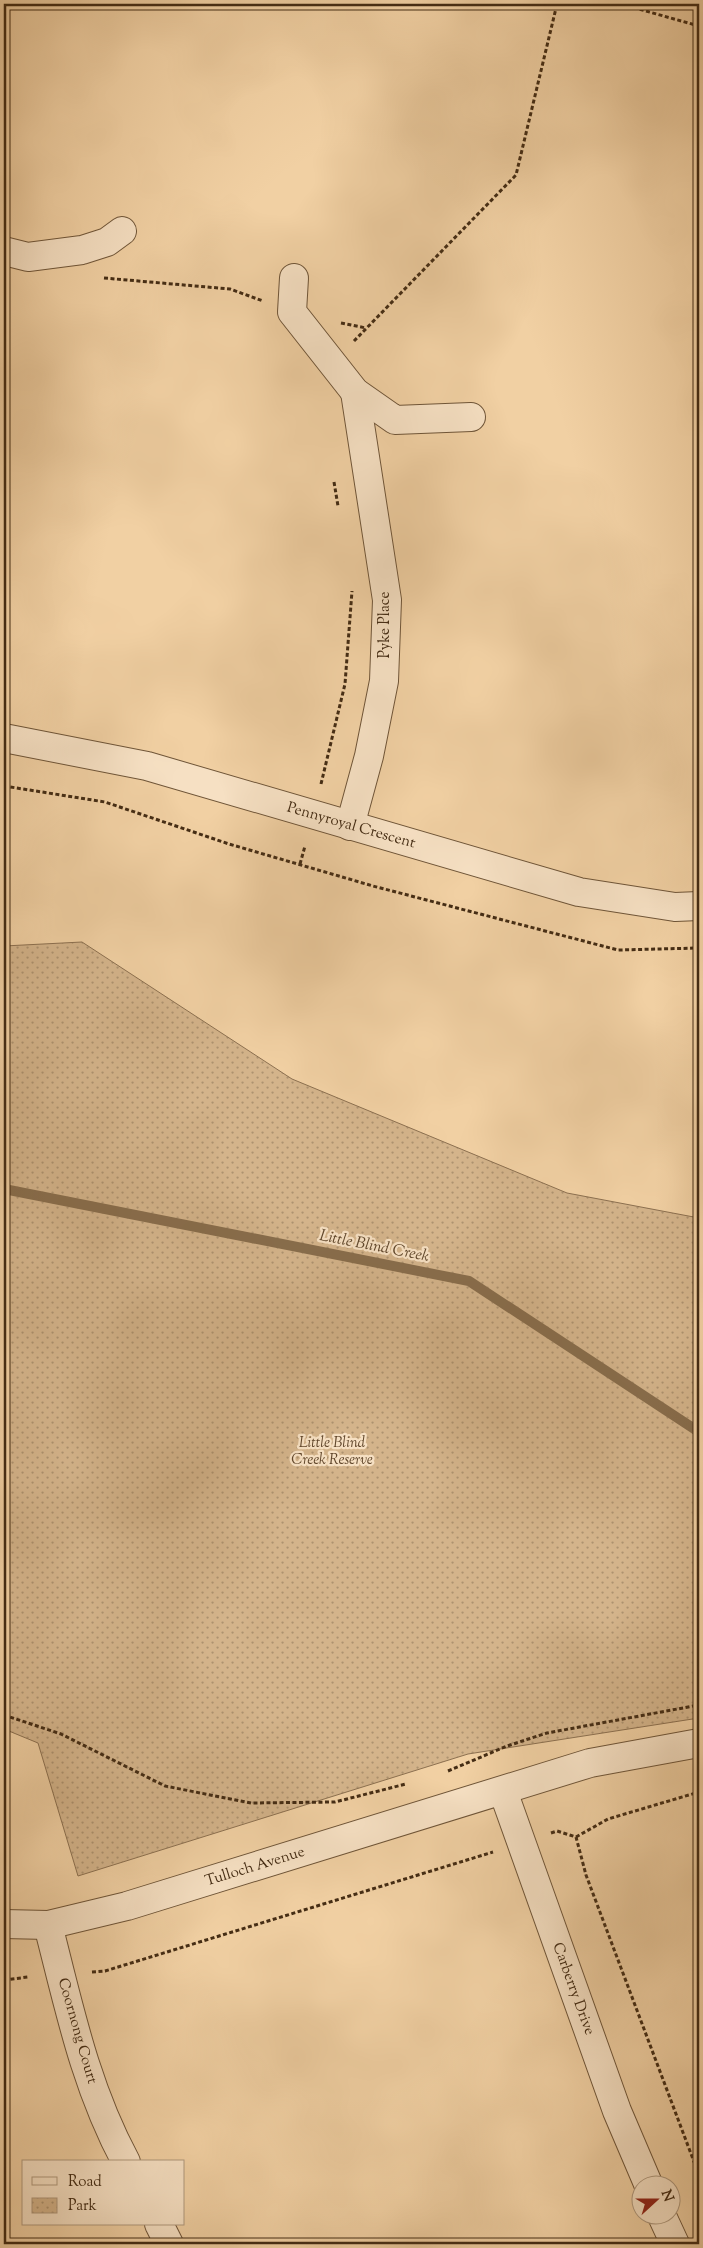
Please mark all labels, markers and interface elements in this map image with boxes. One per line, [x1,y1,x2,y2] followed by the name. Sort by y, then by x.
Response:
[375,592,396,658] street label: Pyke Place
[284,798,418,854] street label: Pennyroyal Crescent
[317,1225,431,1269] water label: Little Blind Creek
[291,1433,373,1471] park label: Little Blind Creek Reserve
[203,1842,307,1892] street label: Tulloch Avenue
[546,1940,600,2038] street label: Carberry Drive
[52,1976,102,2086] street label: Coornong Court
[22,2160,185,2226] legend
[68,2172,102,2193] text: Road
[630,2176,680,2226] north arrow
[655,2187,678,2205] text: N
[68,2196,97,2217] text: Park

